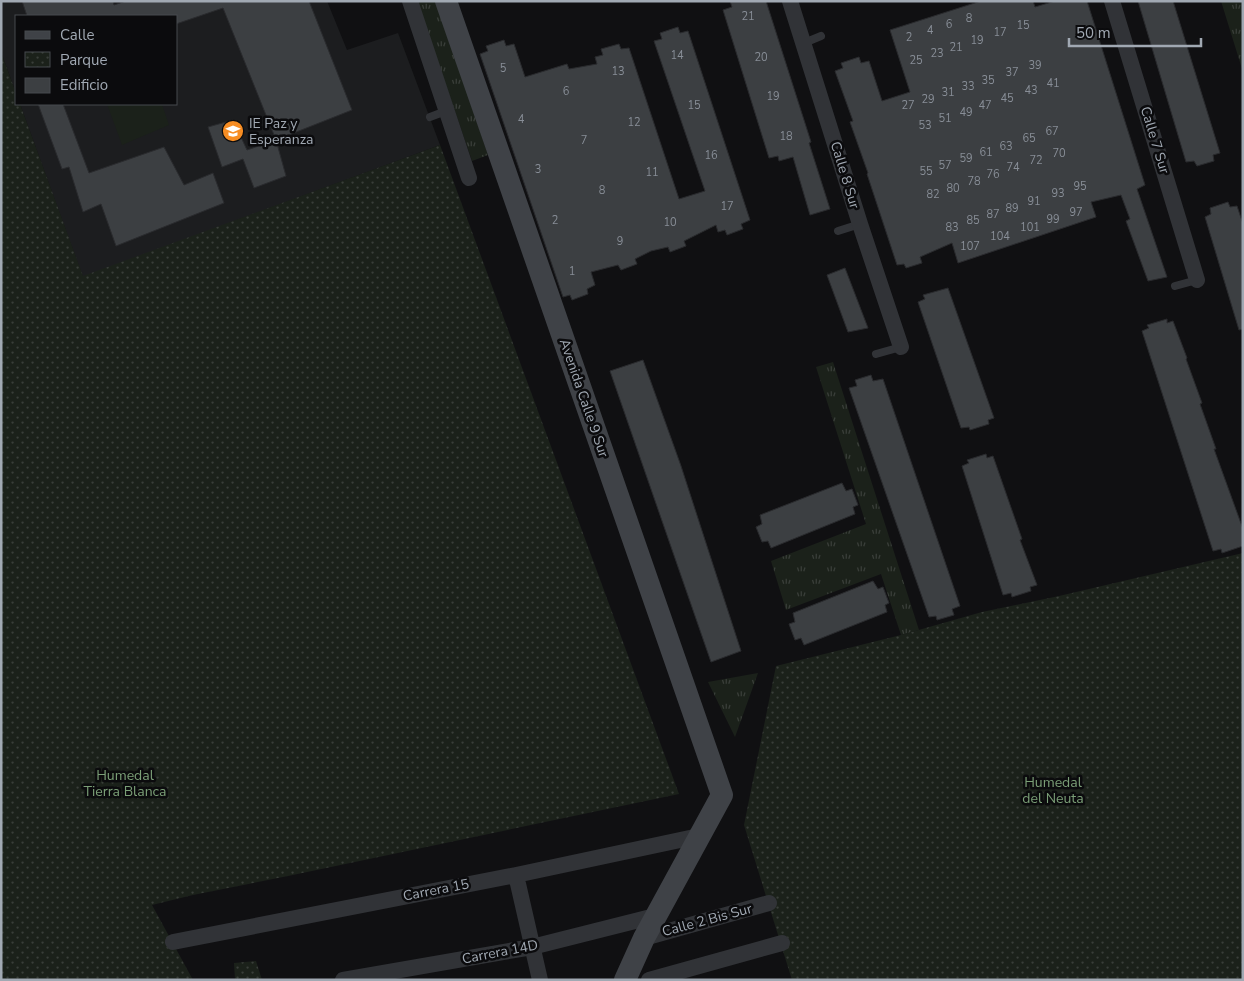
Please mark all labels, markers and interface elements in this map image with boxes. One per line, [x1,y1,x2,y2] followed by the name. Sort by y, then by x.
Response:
[741,9,755,24] house number: 21
[966,11,973,26] house number: 8
[15,15,178,105] legend
[1069,15,1202,47] scale bar
[946,17,953,32] house number: 6
[1016,18,1030,33] house number: 15
[927,23,934,38] house number: 4
[1076,23,1111,43] text: 50 m
[60,25,95,45] text: Calle
[993,25,1007,40] house number: 17
[906,30,912,45] house number: 2
[970,33,984,48] house number: 19
[949,40,963,55] house number: 21
[930,46,944,61] house number: 23
[670,48,684,63] house number: 14
[60,50,108,70] text: Parque
[754,50,768,65] house number: 20
[909,53,923,68] house number: 25
[1028,58,1042,73] house number: 39
[500,61,507,76] house number: 5
[611,64,625,79] house number: 13
[1005,65,1019,80] house number: 37
[981,73,995,88] house number: 35
[60,75,108,95] text: Edificio
[1046,76,1060,91] house number: 41
[961,79,975,94] house number: 33
[1024,83,1038,98] house number: 43
[563,84,570,99] house number: 6
[941,85,955,100] house number: 31
[766,89,780,104] house number: 19
[1000,91,1014,106] house number: 45
[921,92,935,107] house number: 29
[687,98,701,113] house number: 15
[901,98,915,113] house number: 27
[978,98,992,113] house number: 47
[1136,104,1174,176] street label: Calle 7 Sur
[959,105,973,120] house number: 49
[938,111,952,126] house number: 51
[518,112,525,127] house number: 4
[249,114,314,149] place label: IE Paz y Esperanza
[627,115,641,130] house number: 12
[918,118,932,133] house number: 53
[221,119,245,143] school or university icon: IE Paz y Esperanza
[1045,124,1059,139] house number: 67
[779,129,793,144] house number: 18
[1022,131,1036,146] house number: 65
[581,133,587,148] house number: 7
[826,139,864,211] street label: Calle 8 Sur
[999,139,1013,154] house number: 63
[979,145,993,160] house number: 61
[1052,146,1066,161] house number: 70
[704,148,718,163] house number: 16
[959,151,973,166] house number: 59
[1029,153,1043,168] house number: 72
[938,158,952,173] house number: 57
[1006,160,1020,175] house number: 74
[535,162,541,177] house number: 3
[919,164,933,179] house number: 55
[645,165,659,180] house number: 11
[986,167,1000,182] house number: 76
[967,174,981,189] house number: 78
[1073,179,1087,194] house number: 95
[946,181,960,196] house number: 80
[599,183,606,198] house number: 8
[1051,186,1065,201] house number: 93
[926,187,940,202] house number: 82
[1027,194,1041,209] house number: 91
[720,199,734,214] house number: 17
[1005,201,1019,216] house number: 89
[1069,205,1083,220] house number: 97
[986,207,1000,222] house number: 87
[1046,212,1060,227] house number: 99
[552,213,558,228] house number: 2
[966,213,980,228] house number: 85
[663,215,677,230] house number: 10
[945,220,959,235] house number: 83
[1020,220,1040,235] house number: 101
[990,229,1010,244] house number: 104
[617,234,623,249] house number: 9
[960,239,980,254] house number: 107
[569,264,575,279] house number: 1
[555,336,613,460] street label: Avenida Calle 9 Sur
[84,766,166,801] park label: Humedal Tierra Blanca
[1022,773,1084,808] park label: Humedal del Neuta
[401,874,471,906] street label: Carrera 15
[660,899,754,941] street label: Calle 2 Bis Sur
[460,935,540,969] street label: Carrera 14D

